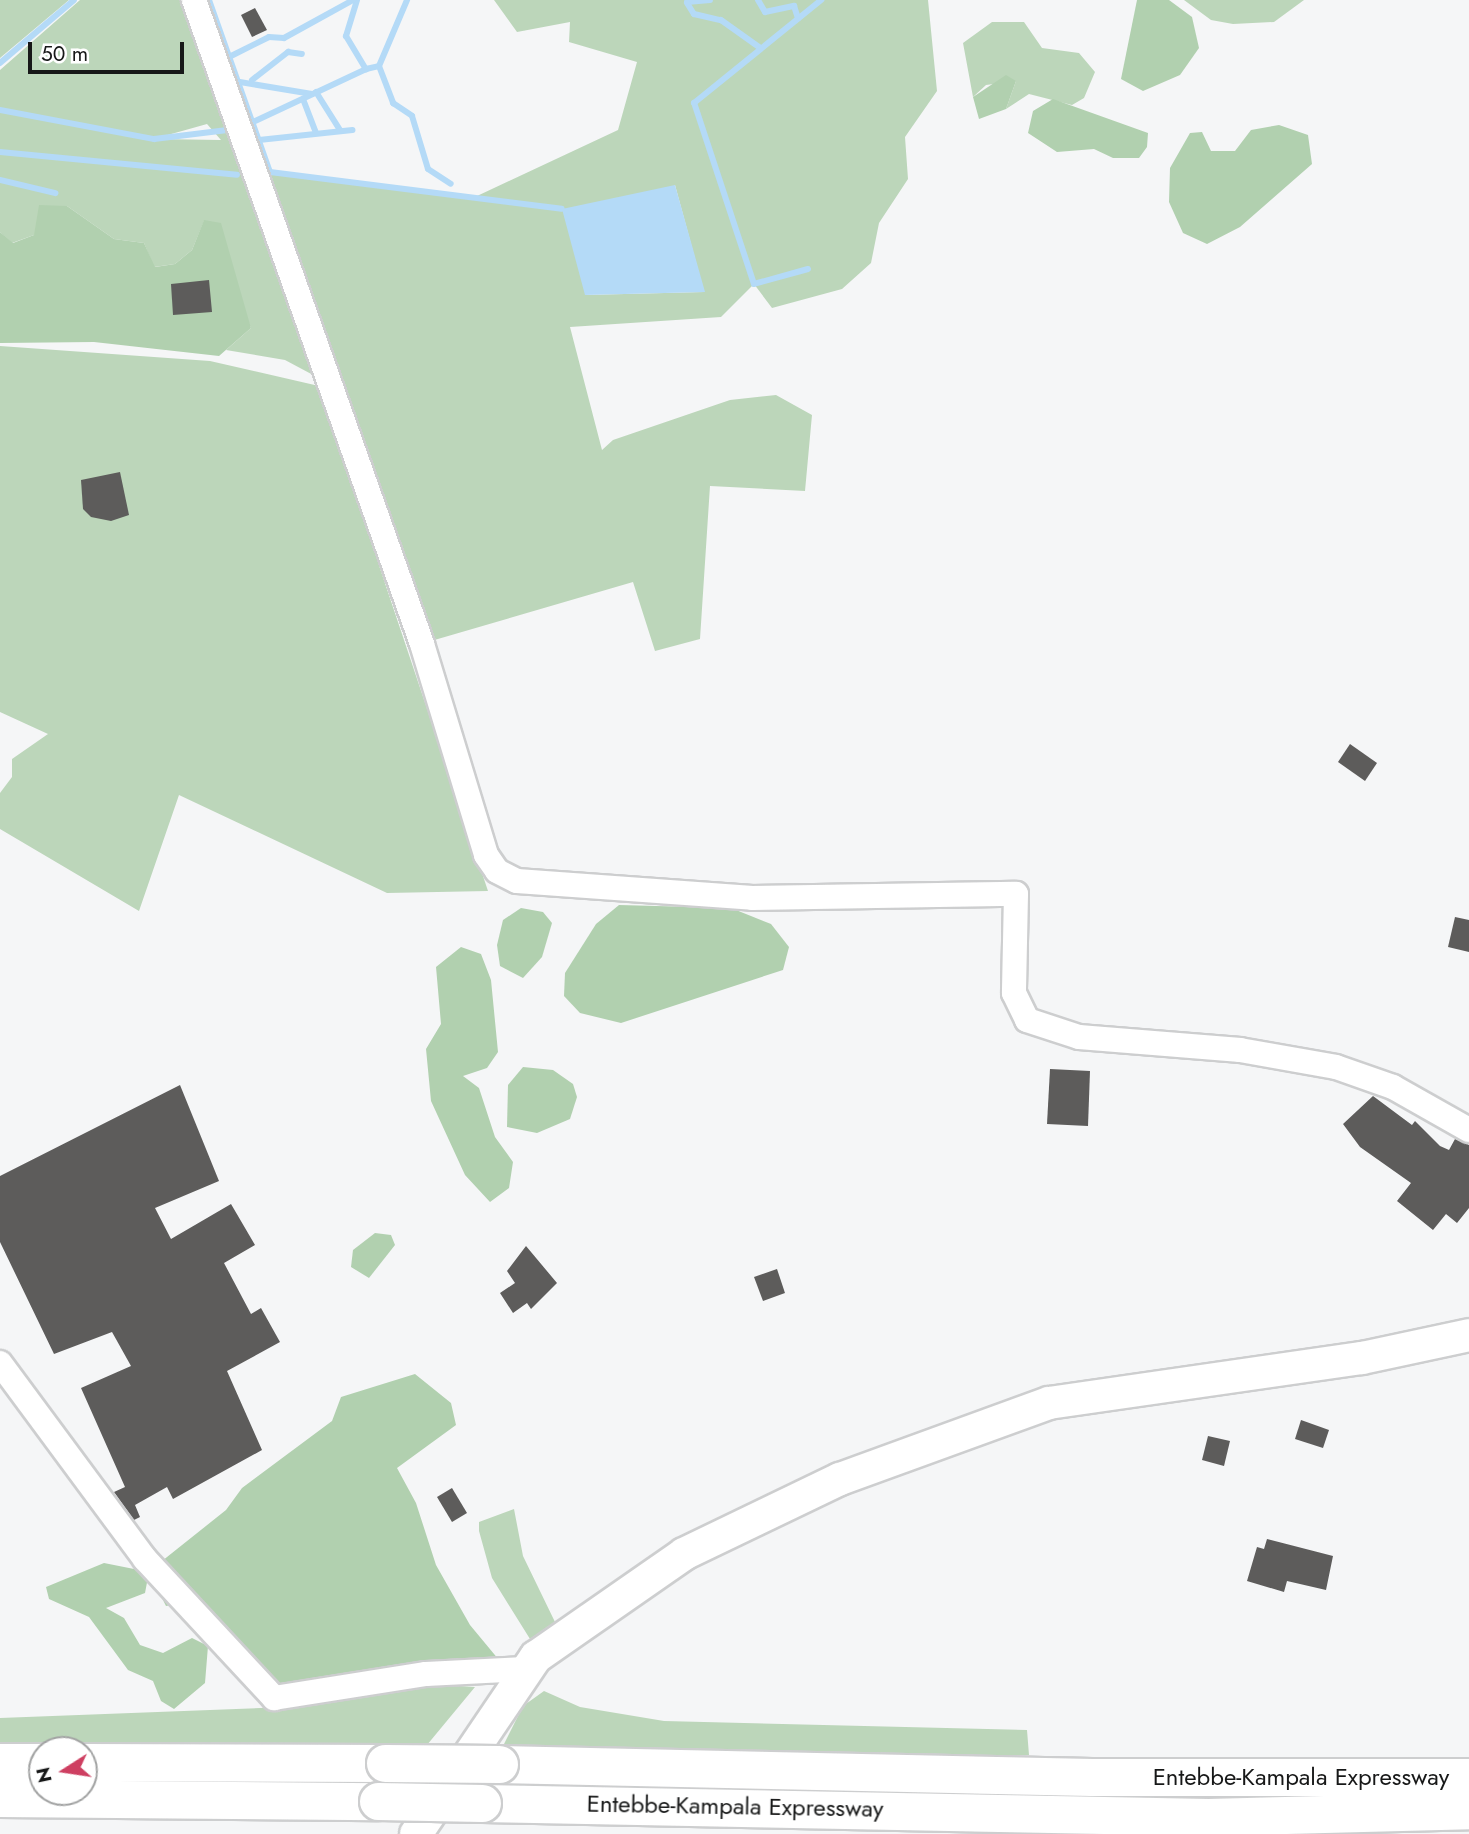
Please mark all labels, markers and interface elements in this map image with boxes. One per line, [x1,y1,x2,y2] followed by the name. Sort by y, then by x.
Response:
[32,28,187,72] scale bar
[41,39,88,69] text: 50 m
[28,1736,98,1806] north arrow
[1153,1763,1449,1791] street label: Entebbe-Kampala Expressway
[29,1765,59,1785] text: N
[586,1789,884,1823] street label: Entebbe-Kampala Expressway

